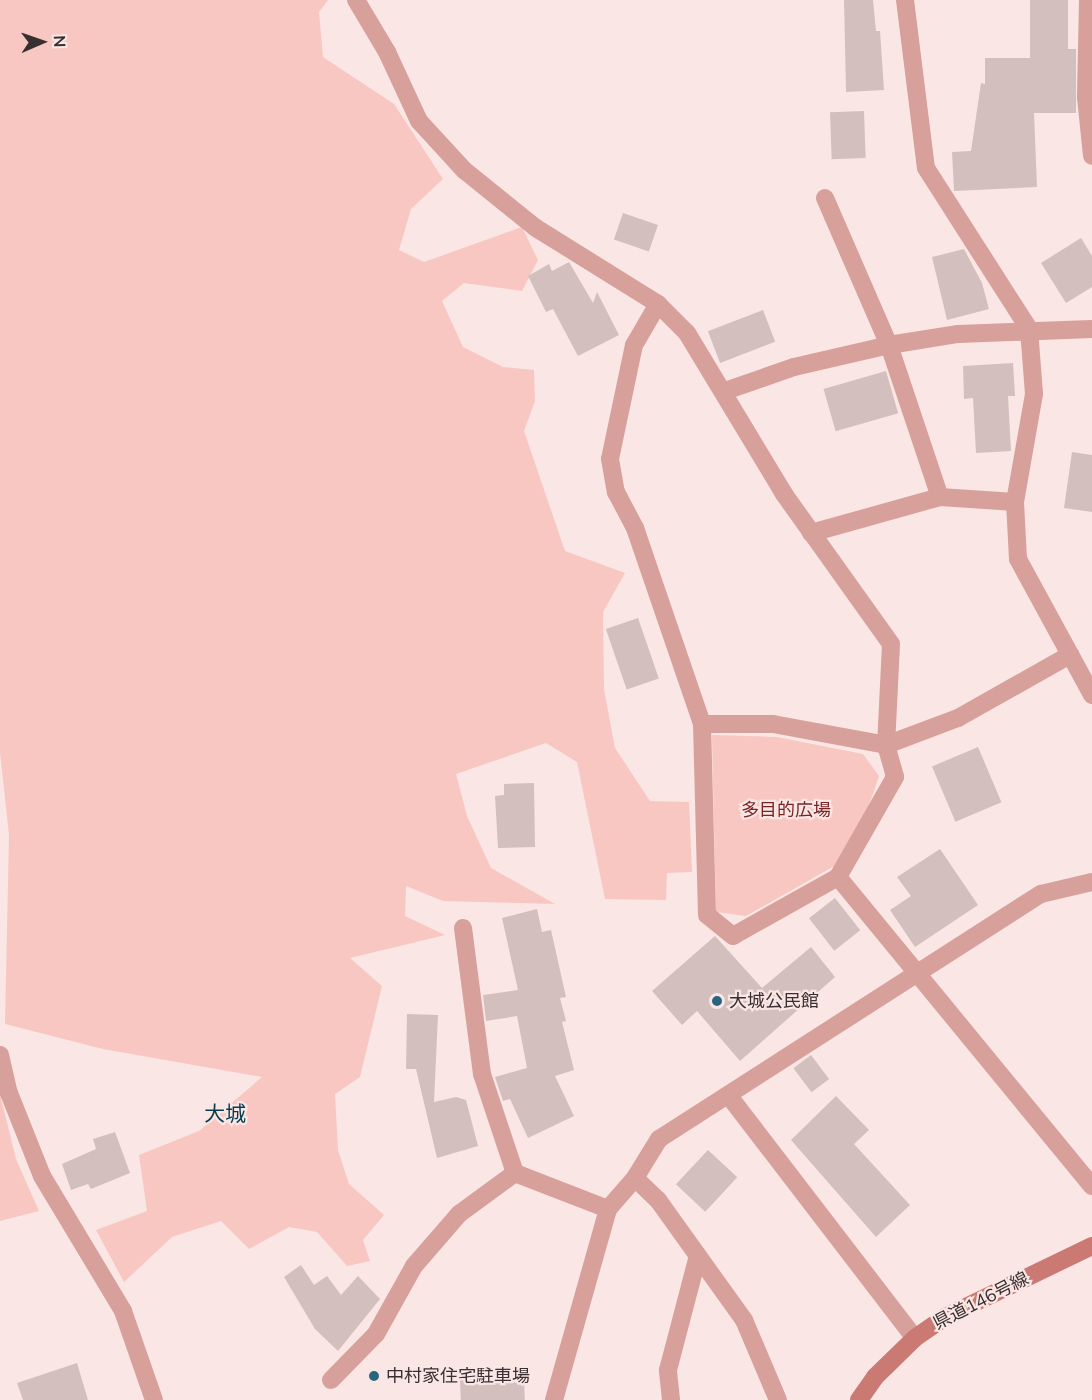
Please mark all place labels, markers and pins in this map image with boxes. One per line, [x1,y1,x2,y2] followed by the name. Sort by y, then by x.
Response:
[729,990,819,1012] place label: 大城公民館
[710,994,724,1008] marker: 大城公民館
[386,1365,530,1387] place label: 中村家住宅駐車場
[367,1369,381,1383] marker: 中村家住宅駐車場

